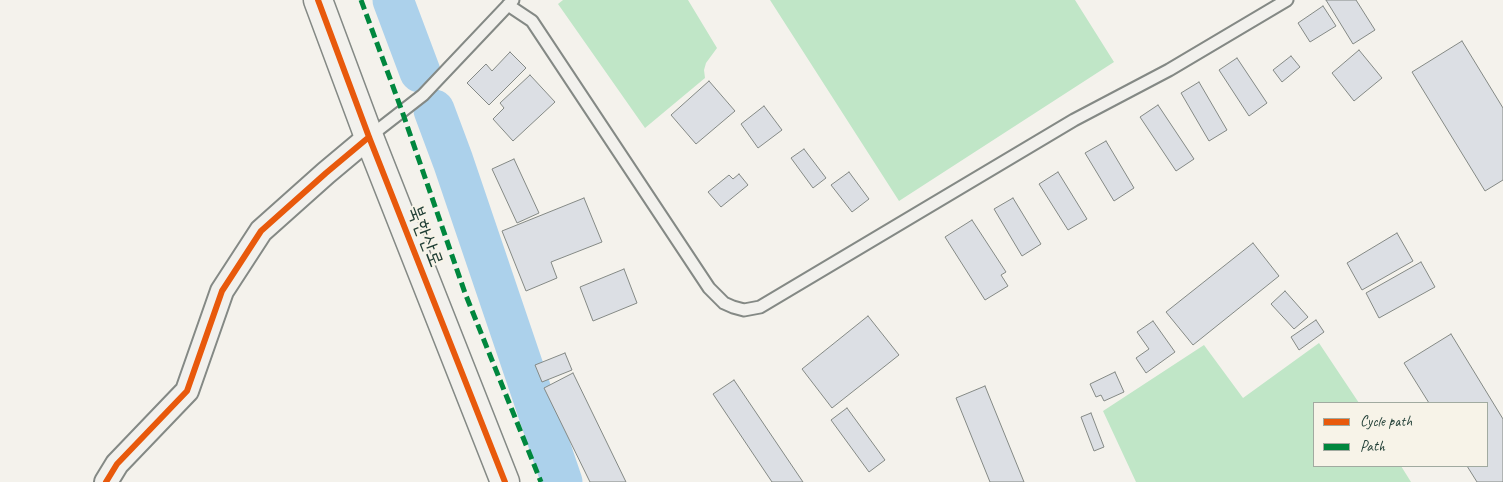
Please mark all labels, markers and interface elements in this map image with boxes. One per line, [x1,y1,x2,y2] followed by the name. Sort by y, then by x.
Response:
[402,202,448,270] street label: 북한산로
[1313,402,1488,467] legend
[1360,412,1412,431] text: Cycle path
[1360,437,1385,456] text: Path

